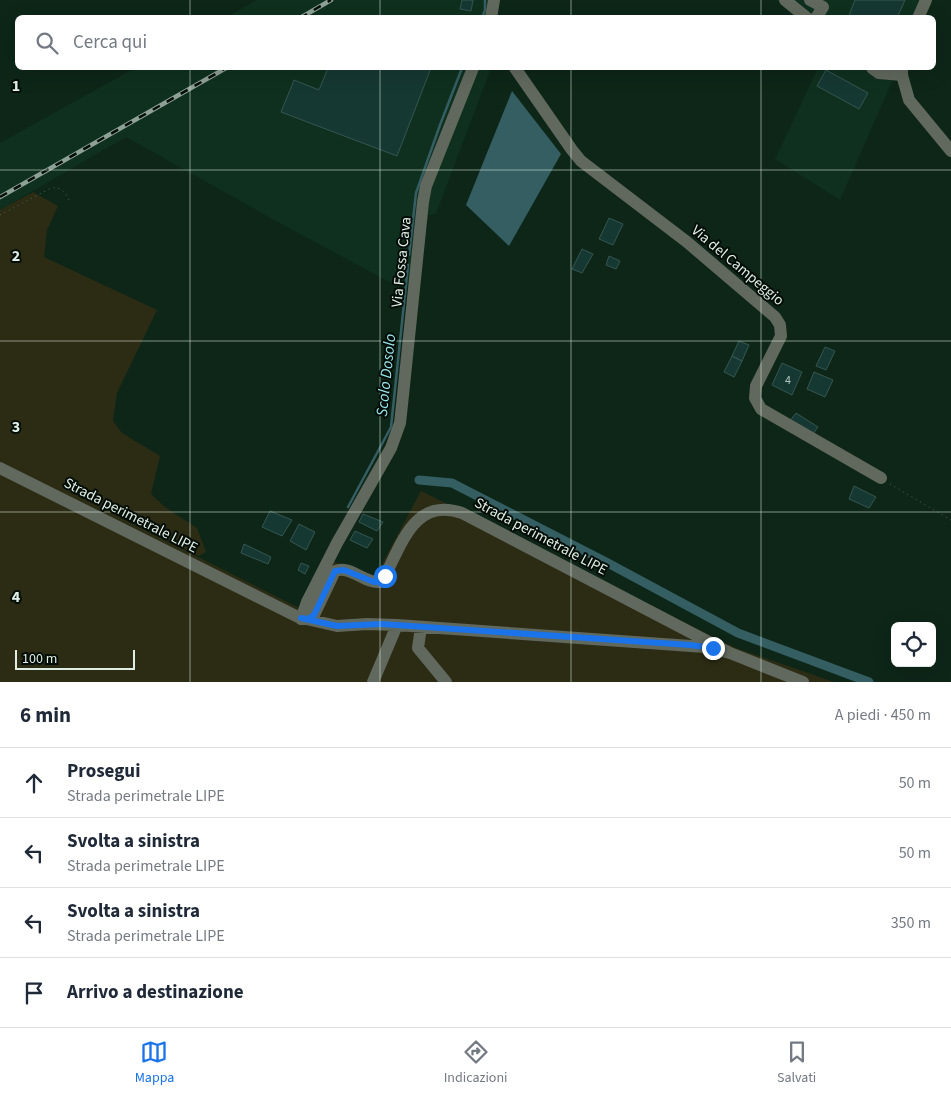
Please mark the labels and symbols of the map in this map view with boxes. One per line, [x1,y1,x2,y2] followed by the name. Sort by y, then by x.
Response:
[12,75,20,97] text: 1
[386,216,417,308] street label: Via Fossa Cava
[687,220,789,311] street label: Via del Campeggio
[12,245,20,267] text: 2
[371,333,401,418] water label: Scolo Dosolo
[785,372,791,389] house number: 4
[12,416,20,438] text: 3
[60,473,201,558] street label: Strada perimetrale LIPE
[471,492,611,580] street label: Strada perimetrale LIPE
[374,565,397,588] route start
[12,586,21,608] text: 4
[702,637,725,660] route end
[15,647,135,670] scale bar

